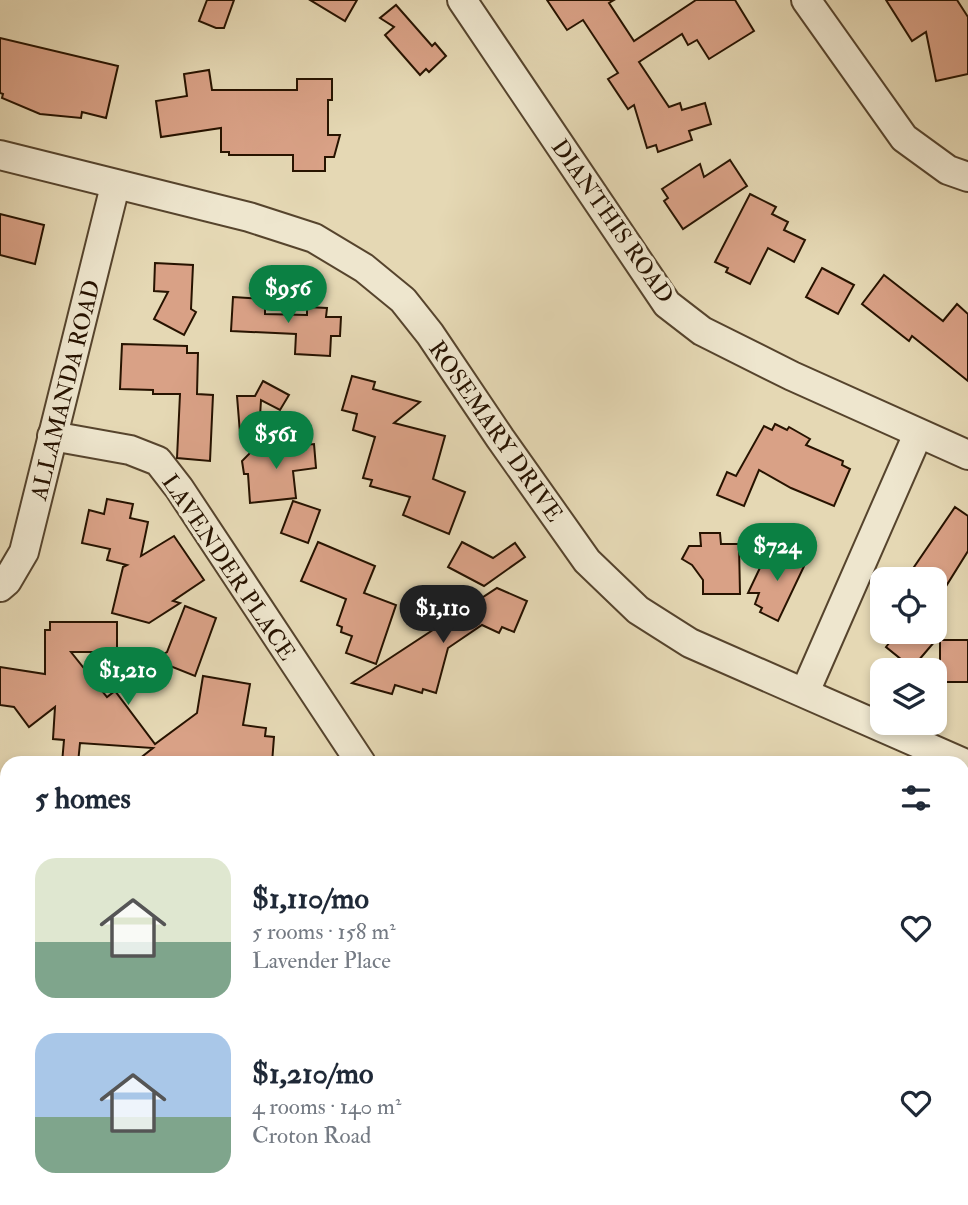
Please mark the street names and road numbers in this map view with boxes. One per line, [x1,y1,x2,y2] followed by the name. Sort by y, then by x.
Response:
[545,134,680,309] street label: DIANTHIS ROAD
[24,277,107,504] street label: ALLAMANDA ROAD
[422,335,569,527] street label: ROSEMARY DRIVE
[156,469,302,666] street label: LAVENDER PLACE

